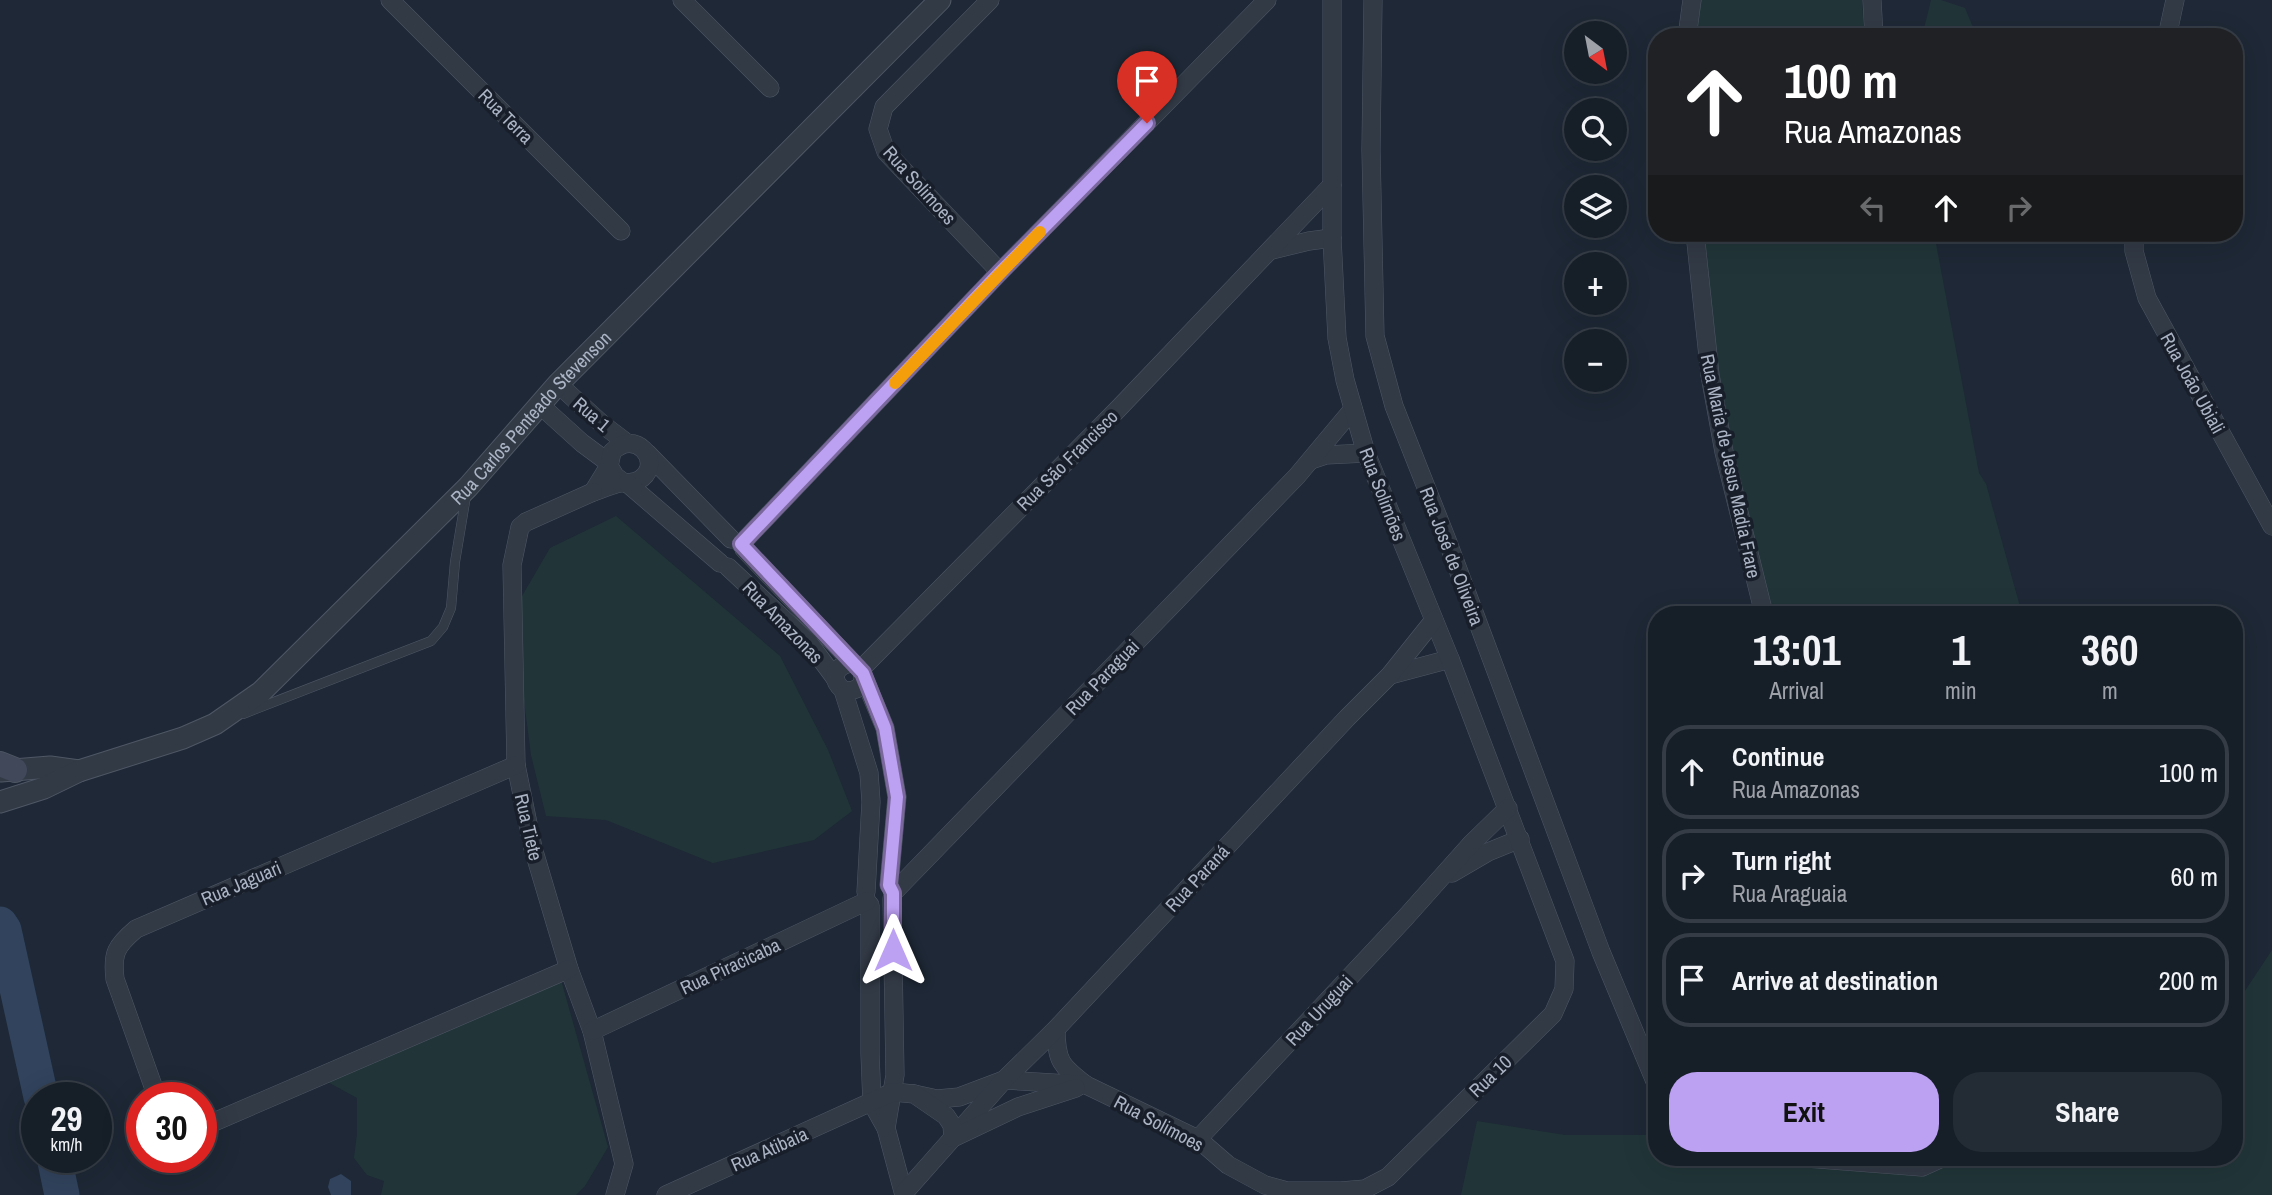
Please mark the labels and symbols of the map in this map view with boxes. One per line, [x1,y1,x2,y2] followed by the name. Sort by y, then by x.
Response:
[1564,21,1628,84] north arrow
[1117,51,1177,123] pin
[473,83,540,150] street label: Rua Terra
[878,140,963,230] street label: Rua Solimoes
[445,325,617,510] street label: Rua Carlos Penteado Stevenson
[2155,328,2231,438] street label: Rua João Ubiali
[1695,351,1767,581] street label: Rua Maria de Jesus Madia Frare
[568,391,616,438] street label: Rua 1
[1011,404,1123,516] street label: Rua São Francisco
[1353,444,1413,545] street label: Rua Solimões
[1414,483,1490,629] street label: Rua José de Oliveira
[737,575,829,669] street label: Rua Amazonas
[1059,633,1145,721] street label: Rua Paraguai
[509,791,549,863] street label: Rua Tiete
[1159,838,1235,917] street label: Rua Paraná
[197,854,285,912] street label: Rua Jaguari
[856,913,930,987] position arrow
[676,931,784,1000] street label: Rua Piracicaba
[1279,969,1359,1051] street label: Rua Uruguai
[1463,1049,1517,1103] street label: Rua 10
[126,1082,217,1173] speed limit sign: 30
[1110,1089,1208,1158] street label: Rua Solimoes
[727,1120,812,1177] street label: Rua Atibaia

